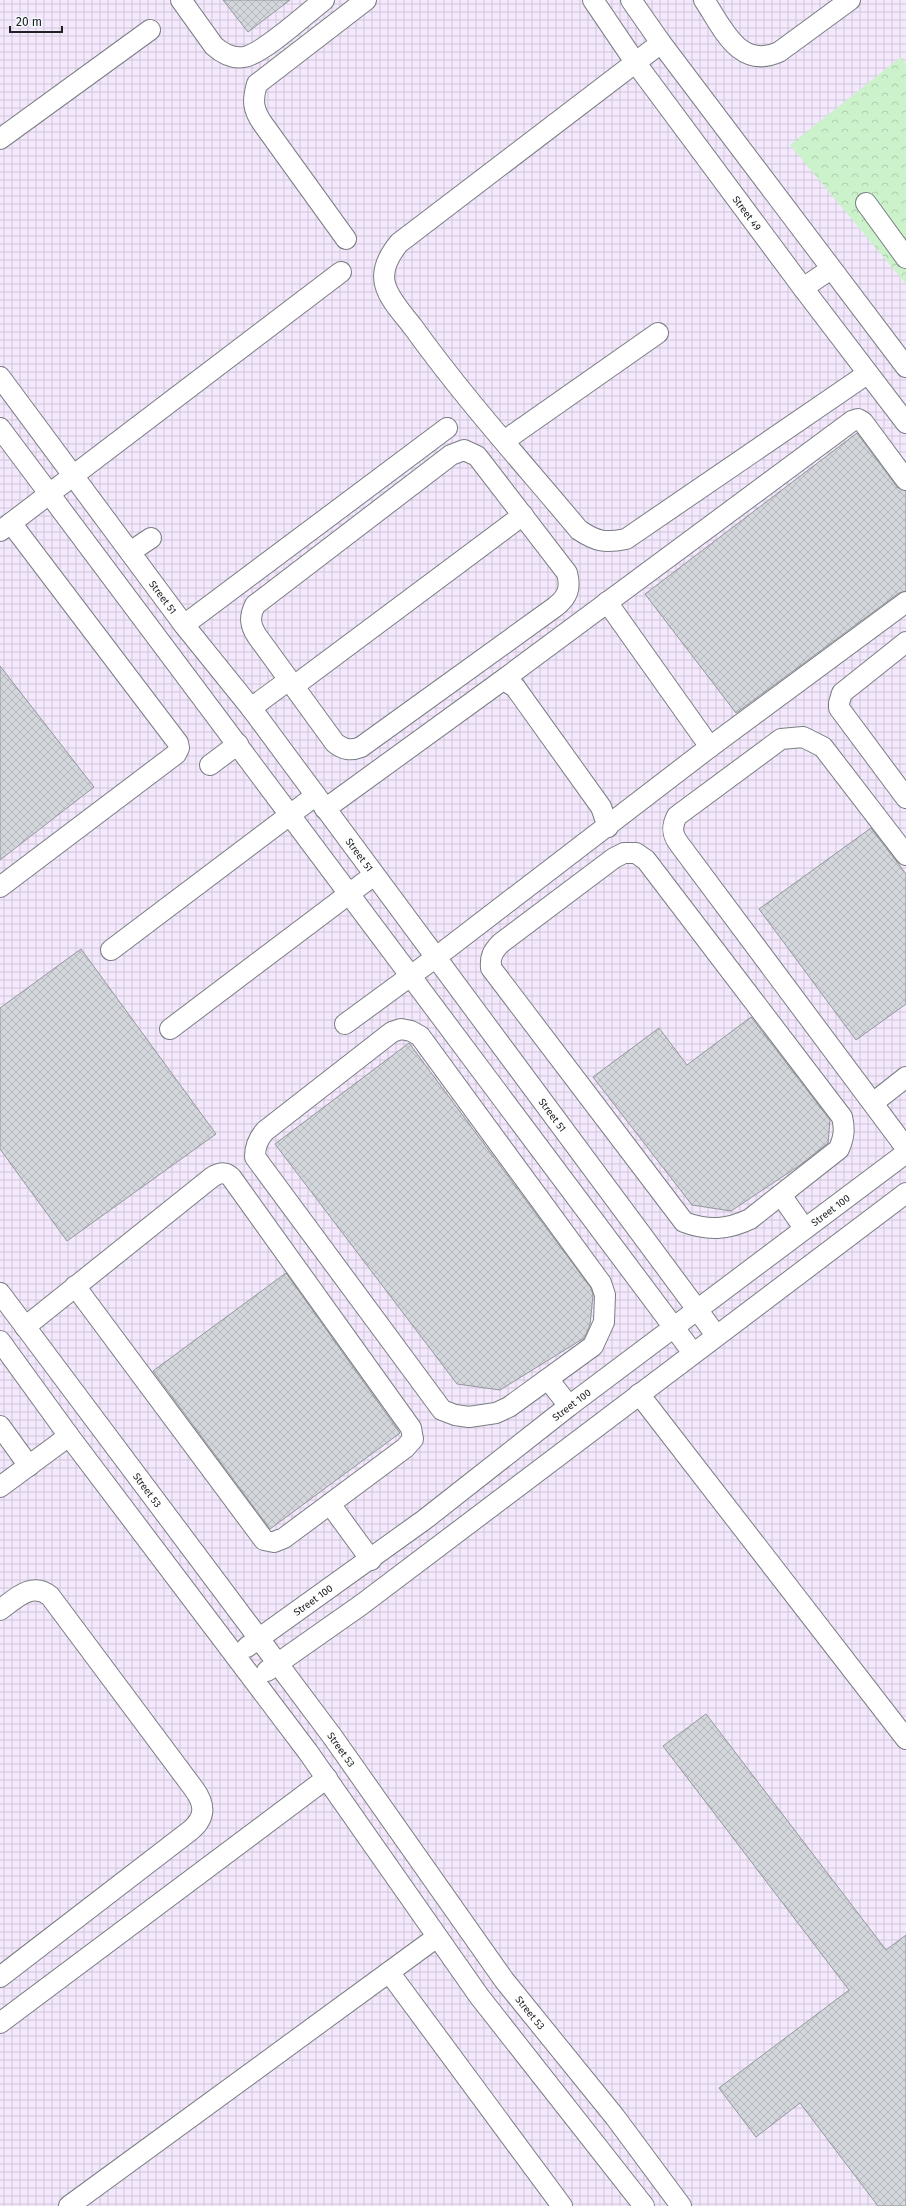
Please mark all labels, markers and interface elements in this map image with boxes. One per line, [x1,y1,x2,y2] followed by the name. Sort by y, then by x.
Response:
[10,8,62,34] scale bar
[16,15,42,29] text: 20 m
[730,194,763,233] street label: Street 49
[146,579,179,617] street label: Street 51
[343,836,375,874] street label: Street 51
[536,1096,568,1135] street label: Street 51
[809,1192,853,1229] street label: Street 100
[550,1387,594,1424] street label: Street 100
[130,1471,163,1510] street label: Street 53
[291,1582,336,1619] street label: Street 100
[324,1730,357,1770] street label: Street 53
[512,1994,547,2032] street label: Street 53

